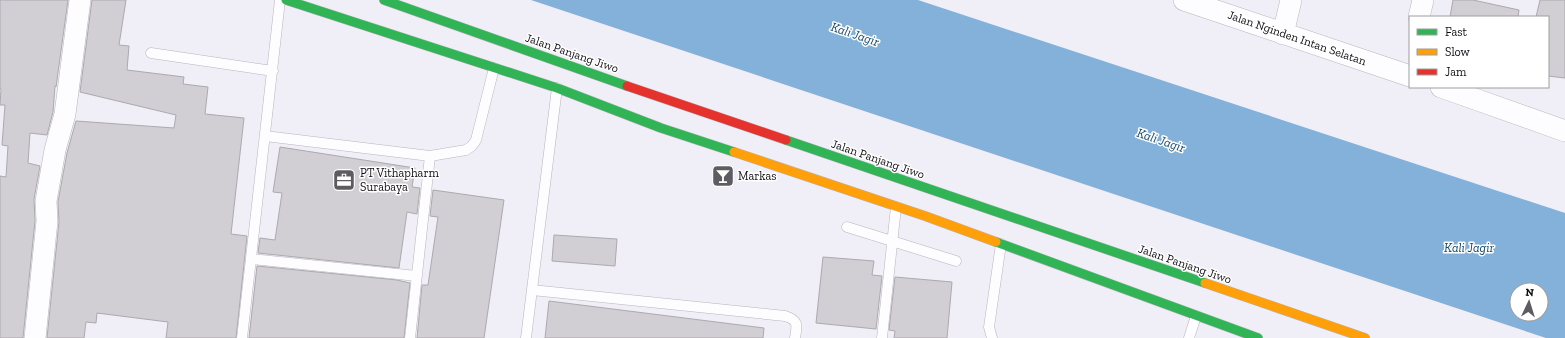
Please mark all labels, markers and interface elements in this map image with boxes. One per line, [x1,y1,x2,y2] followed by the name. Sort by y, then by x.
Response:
[1226,8,1368,68] street label: Jalan Nginden Intan Selatan
[1409,16,1549,88] legend
[829,19,882,49] water label: Kali Jagir
[1445,25,1468,39] text: Fast
[523,31,620,76] street label: Jalan Panjang Jiwo
[1445,45,1471,59] text: Slow
[1445,65,1467,79] text: Jam
[1135,125,1188,155] water label: Kali Jagir
[829,137,926,182] street label: Jalan Panjang Jiwo
[710,163,736,189] bar icon: Markas
[360,166,439,194] place label: PT Vithapharm Surabaya
[331,167,357,193] office icon: PT Vithapharm Surabaya
[738,169,777,183] place label: Markas
[1444,240,1495,255] water label: Kali Jagir
[1136,242,1233,287] street label: Jalan Panjang Jiwo
[1509,282,1549,322] north arrow
[1525,286,1535,299] text: N

